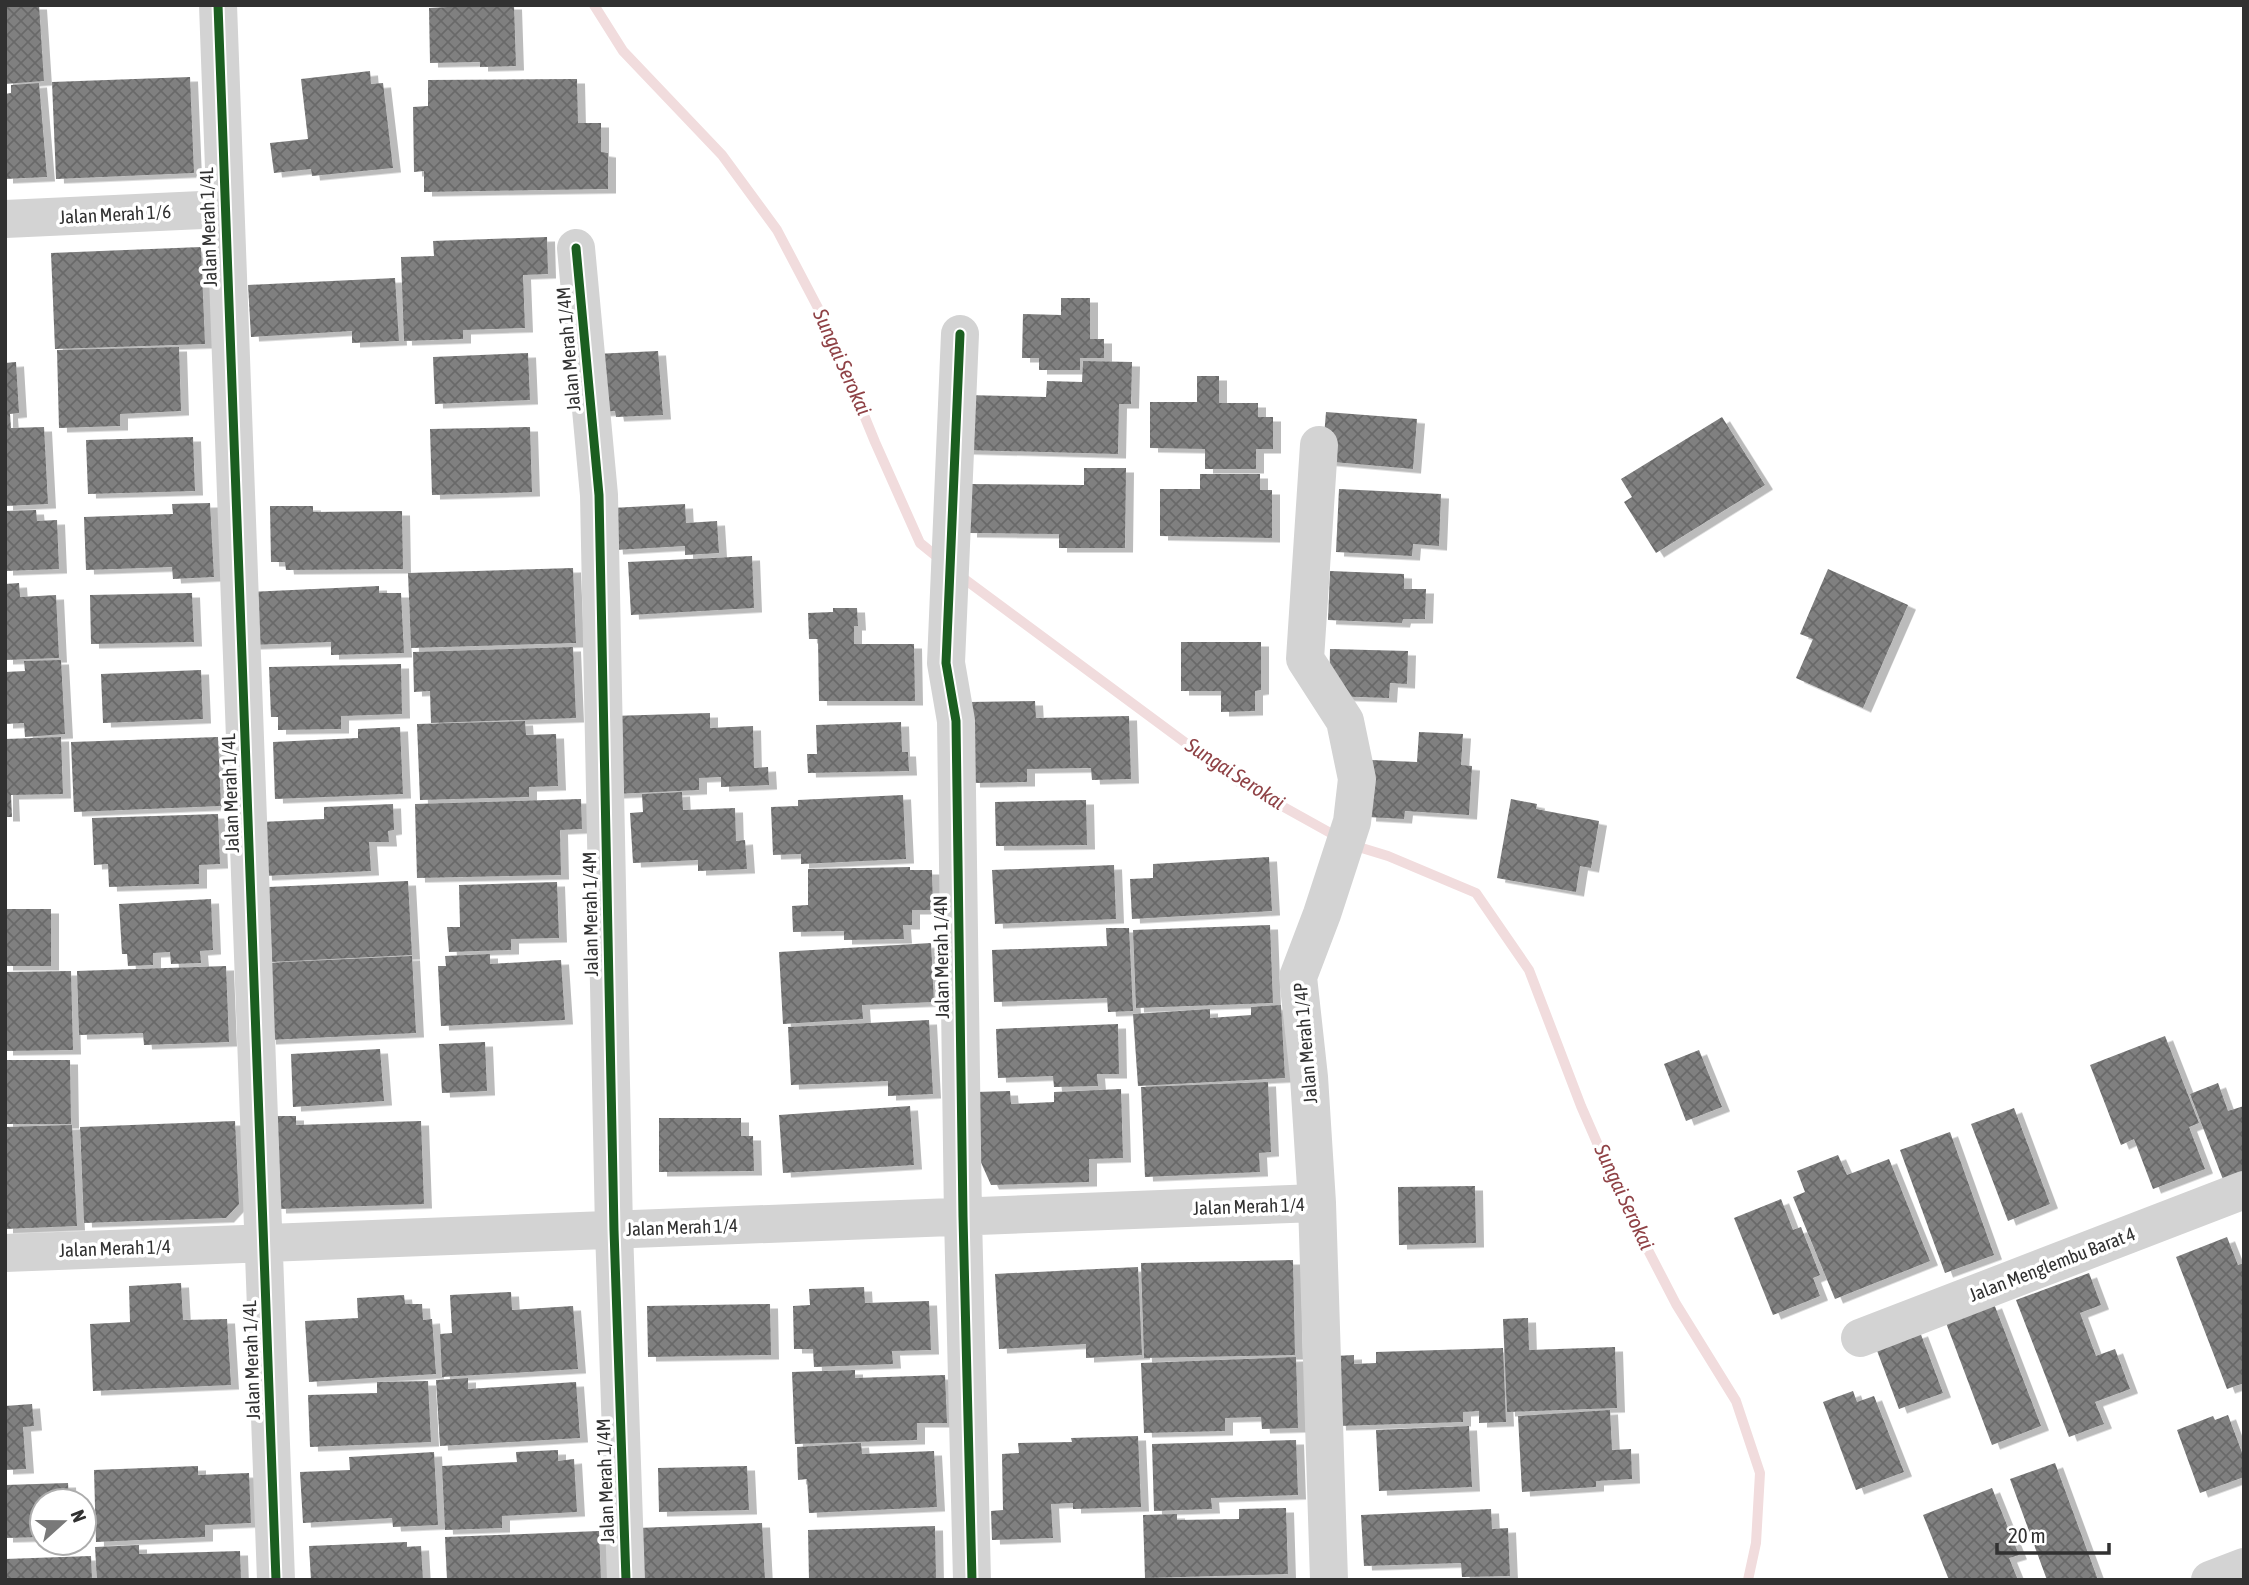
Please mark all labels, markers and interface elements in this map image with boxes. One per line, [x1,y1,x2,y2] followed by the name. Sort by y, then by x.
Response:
[195,166,221,287] street label: Jalan Merah 1/4L
[58,200,172,228] street label: Jalan Merah 1/6
[552,286,584,412] street label: Jalan Merah 1/4M
[809,304,877,418] water label: Sungai Serokai
[217,732,243,853] street label: Jalan Merah 1/4L
[1181,732,1290,814] water label: Sungai Serokai
[578,851,602,977] street label: Jalan Merah 1/4M
[929,895,953,1019] street label: Jalan Merah 1/4N
[1289,982,1321,1104] street label: Jalan Merah 1/4P
[1590,1139,1660,1253] water label: Sungai Serokai
[1193,1193,1305,1219] street label: Jalan Merah 1/4
[626,1214,738,1240] street label: Jalan Merah 1/4
[1966,1222,2138,1306] street label: Jalan Menglembu Barat 4
[59,1235,171,1261] street label: Jalan Merah 1/4
[238,1299,264,1420] street label: Jalan Merah 1/4L
[592,1418,618,1544] street label: Jalan Merah 1/4M
[28,1487,98,1557] north arrow
[67,1507,91,1525] text: N
[1997,1512,2109,1556] scale bar
[2008,1523,2046,1547] text: 20 m

